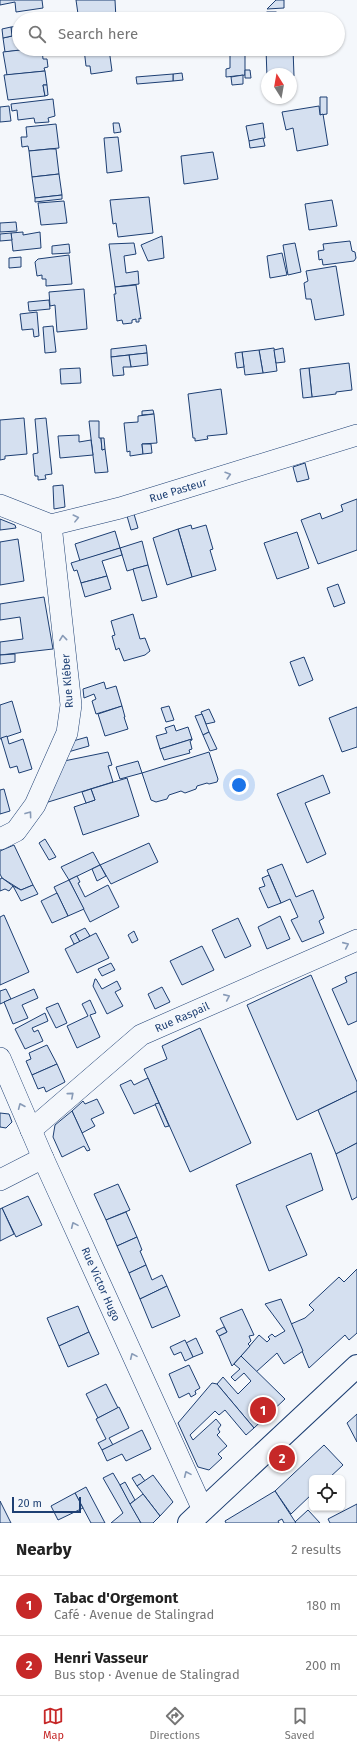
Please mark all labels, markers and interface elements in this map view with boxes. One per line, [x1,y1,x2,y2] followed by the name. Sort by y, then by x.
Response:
[12,12,345,56] search box
[26,23,48,45] icon: search
[58,25,138,43] text: Search here
[261,68,297,104] north arrow
[225,471,232,480] one-way arrow
[148,475,209,505] street label: Rue Pasteur
[73,515,80,523] one-way arrow
[59,634,68,641] one-way arrow
[59,653,76,709] street label: Rue Kléber
[229,775,249,795] your location
[24,811,31,818] one-way arrow
[342,942,349,950] one-way arrow
[222,994,230,1002] one-way arrow
[153,1000,211,1035] street label: Rue Raspail
[67,1093,74,1100] one-way arrow
[17,1103,25,1110] one-way arrow
[71,1221,79,1229] one-way arrow
[78,1245,123,1323] street label: Rue Victor Hugo
[130,1352,138,1360] one-way arrow
[250,1395,276,1425] pin: 1
[269,1443,295,1473] pin: 2
[184,1471,192,1479] one-way arrow
[309,1475,345,1511] map controls
[309,1475,345,1511] button: locate
[12,1495,81,1514] scale bar
[18,1497,42,1510] text: 20 m
[16,1539,71,1560] text: Nearby
[291,1542,341,1557] text: 2 results
[54,1589,178,1607] text: Tabac d'Orgemont
[26,1598,32,1613] text: 1
[306,1598,341,1613] text: 180 m
[54,1607,214,1622] text: Café · Avenue de Stalingrad
[54,1649,148,1667] text: Henri Vasseur
[26,1658,32,1673] text: 2
[305,1658,341,1673] text: 200 m
[54,1667,240,1682] text: Bus stop · Avenue de Stalingrad
[42,1705,64,1742] tab: Map
[149,1705,200,1742] tab: Directions
[285,1705,315,1742] tab: Saved

